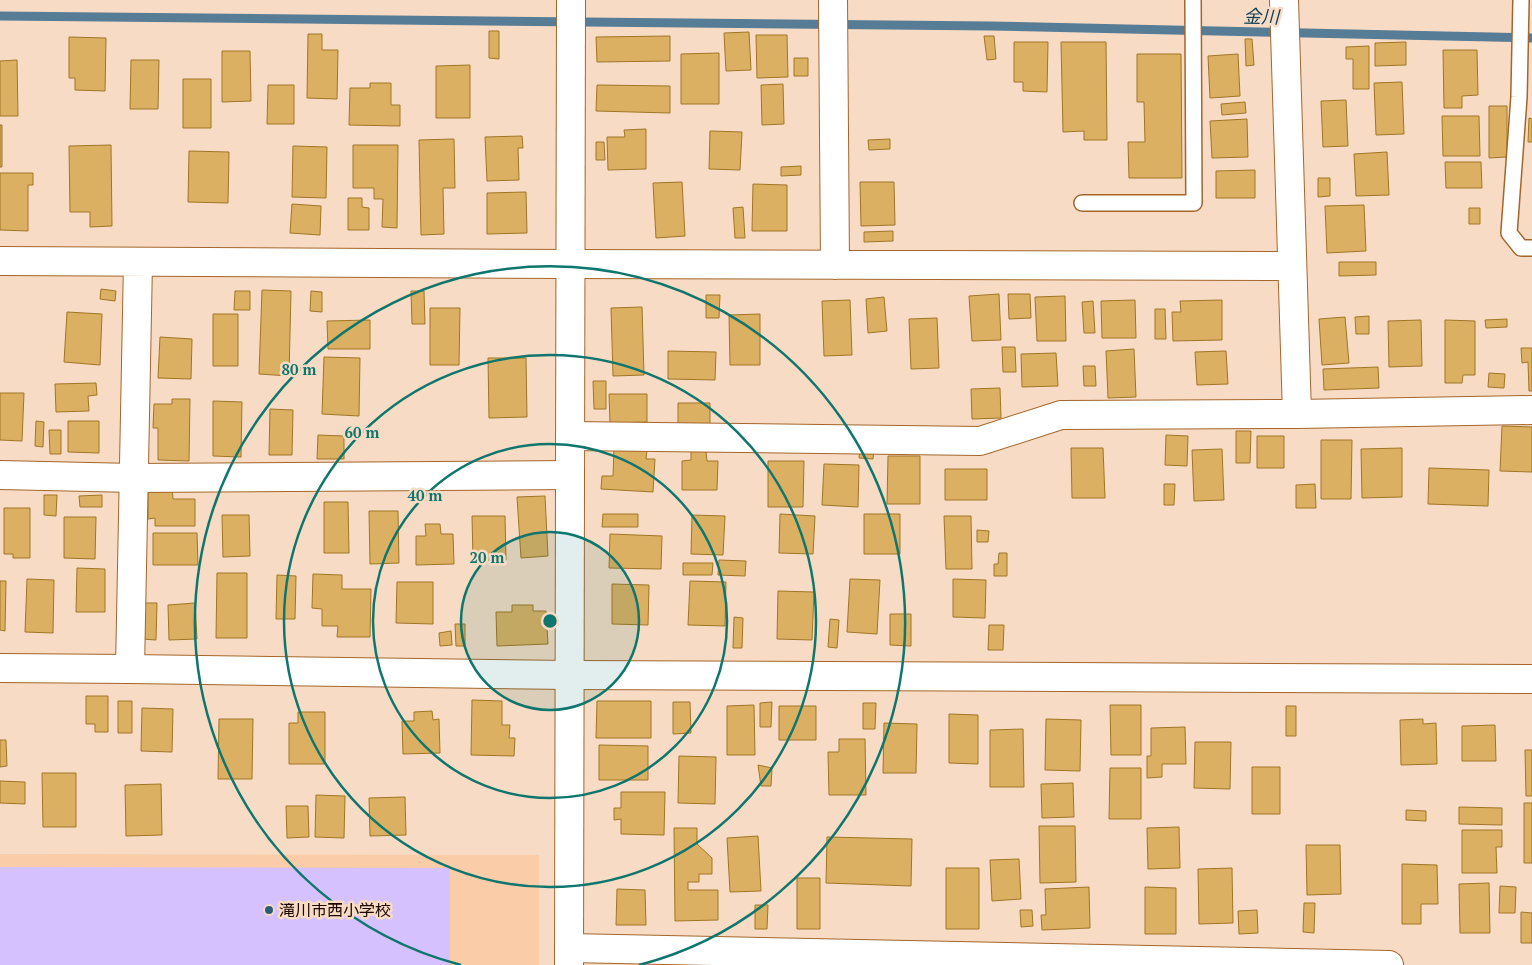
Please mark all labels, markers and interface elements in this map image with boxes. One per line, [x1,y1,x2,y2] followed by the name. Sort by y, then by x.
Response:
[1243,4,1281,28] water label: 金川
[282,359,317,379] text: 80 m
[345,422,380,442] text: 60 m
[408,485,443,505] text: 40 m
[470,547,505,567] text: 20 m
[541,612,559,630] centre of rings
[279,899,391,921] place label: 滝川市西小学校
[263,904,275,916] marker: 滝川市西小学校

